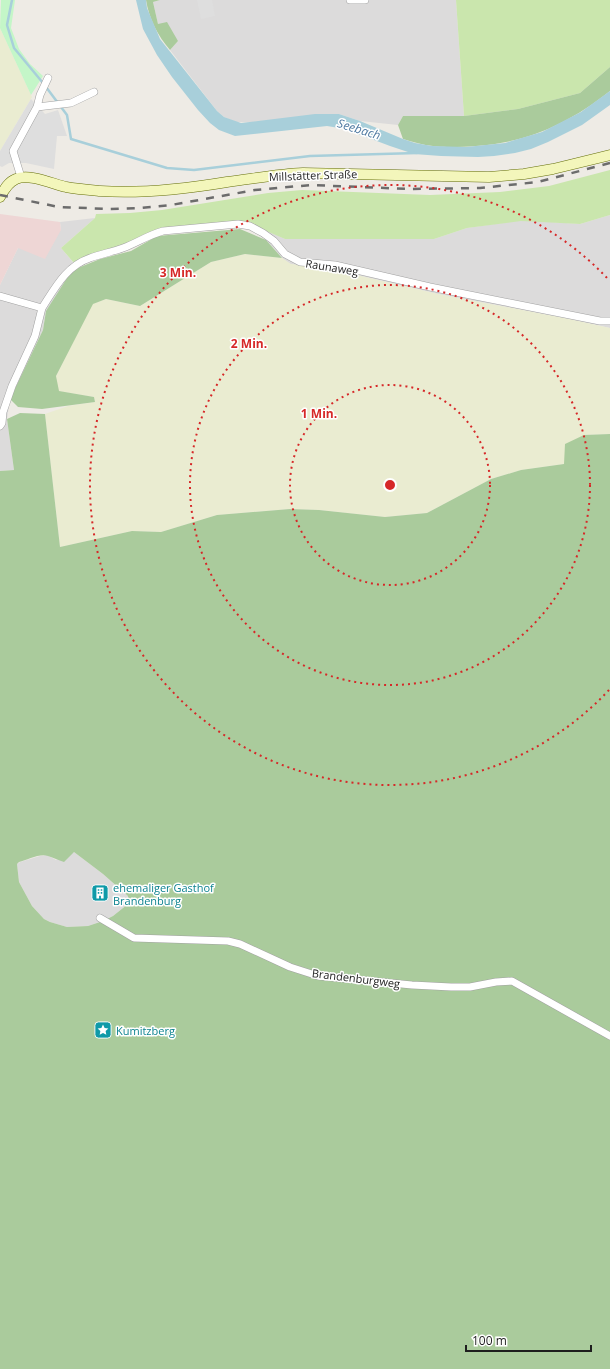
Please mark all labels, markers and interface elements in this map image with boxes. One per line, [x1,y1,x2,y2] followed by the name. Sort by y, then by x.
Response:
[335,114,383,144] water label: Seebach
[269,166,357,184] street label: Millstätter Straße
[305,255,359,279] street label: Raunaweg
[160,264,196,281] text: 3 Min.
[231,335,267,352] text: 2 Min.
[301,405,337,422] text: 1 Min.
[383,478,397,492] centre of rings
[113,880,215,908] place label: ehemaliger Gasthof Brandenburg
[90,883,110,903] building icon: ehemaliger Gasthof Brandenburg
[311,965,401,991] street label: Brandenburgweg
[93,1020,113,1040] place icon: Kumitzberg
[116,1023,175,1038] place label: Kumitzberg
[466,1327,591,1353] scale bar
[472,1332,507,1349] text: 100 m

